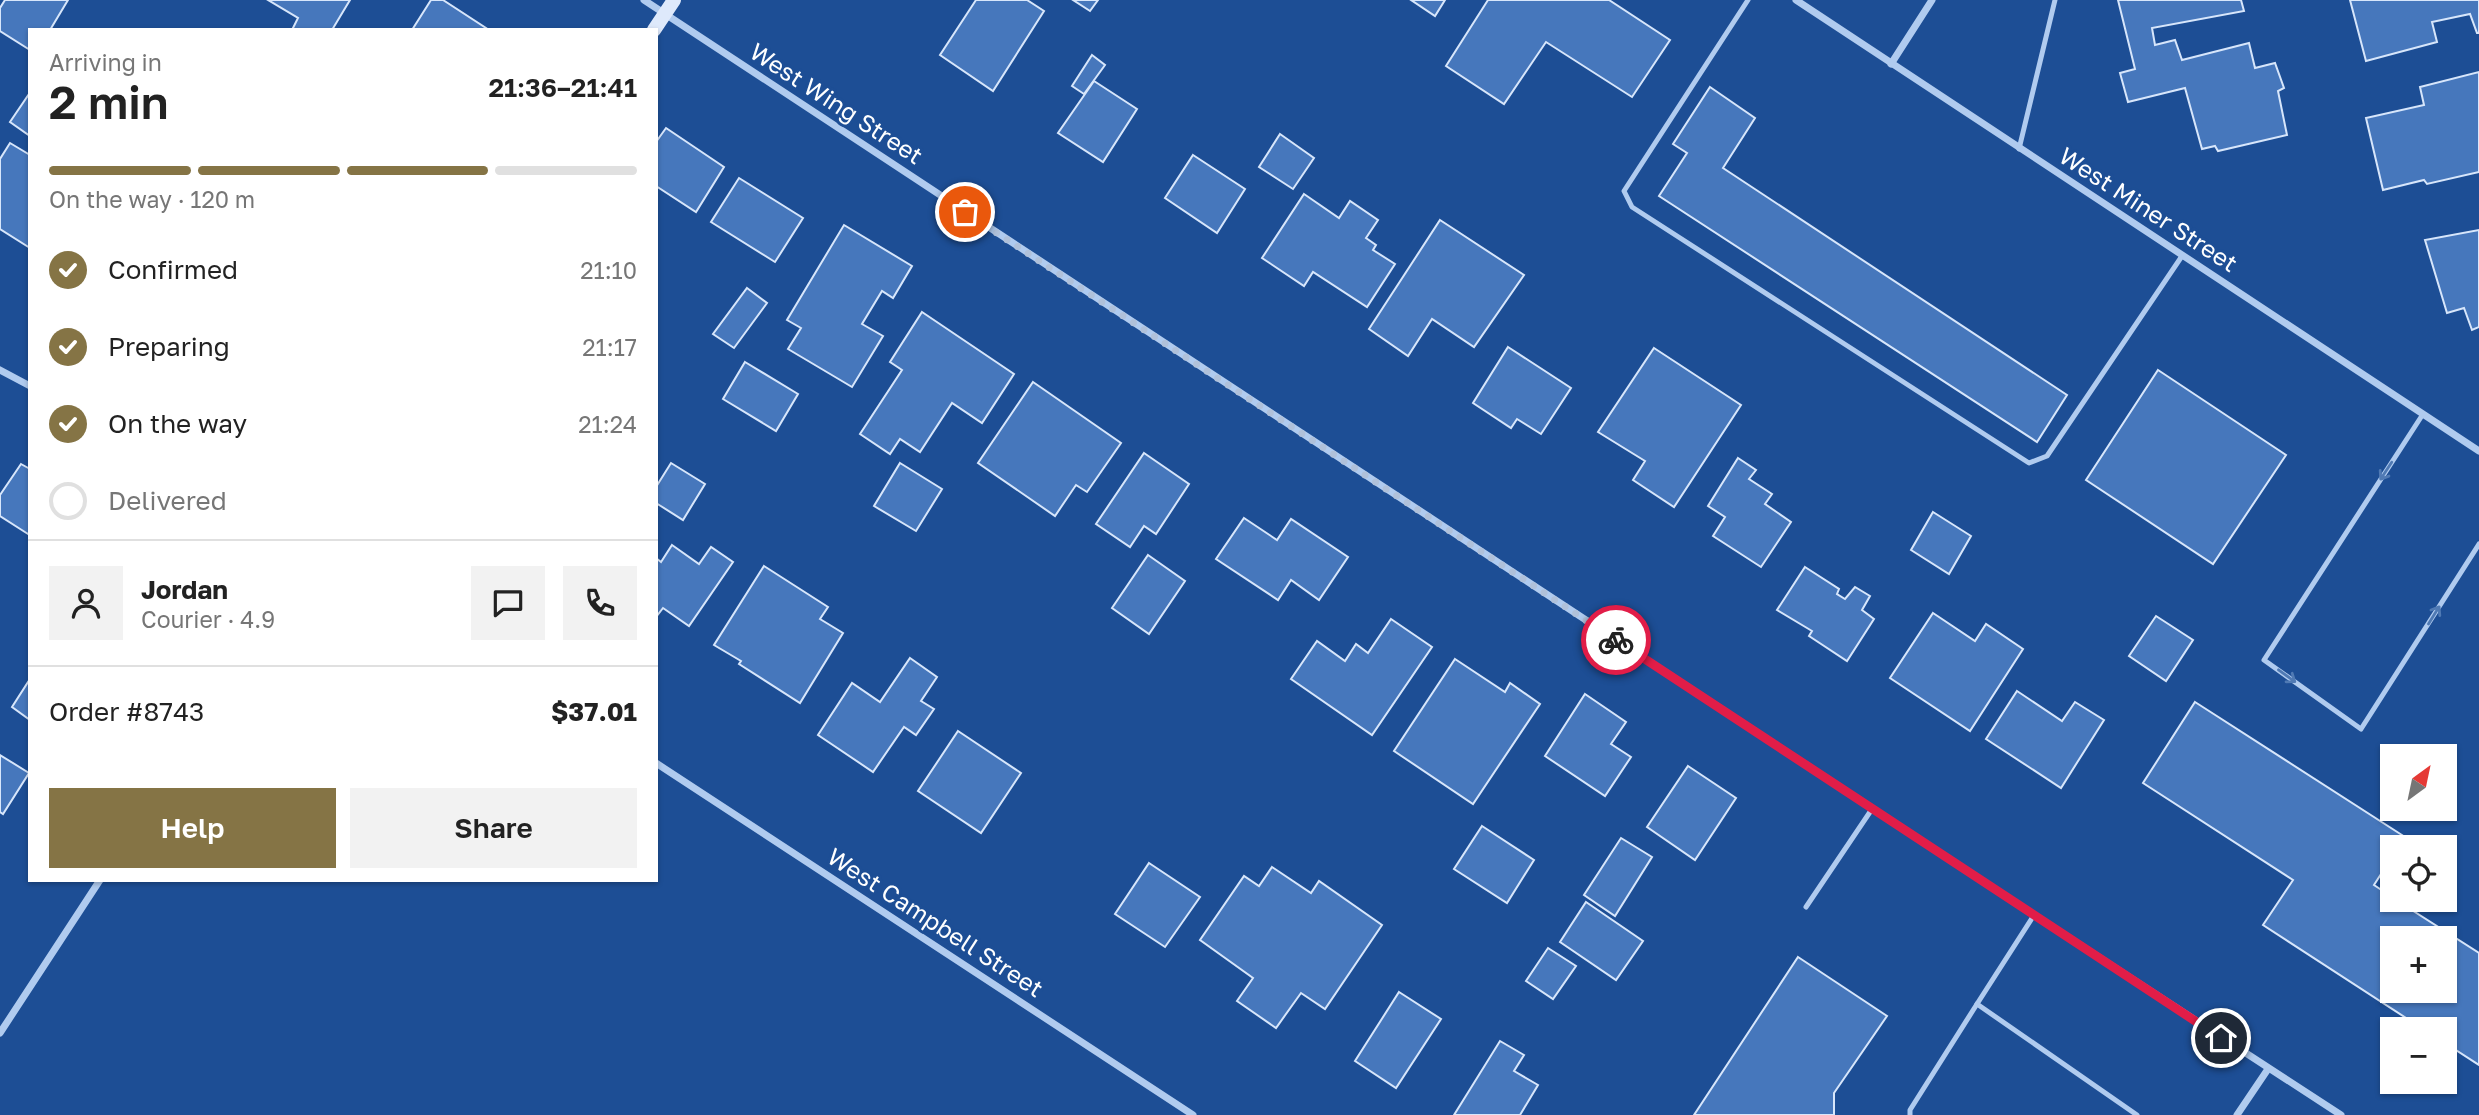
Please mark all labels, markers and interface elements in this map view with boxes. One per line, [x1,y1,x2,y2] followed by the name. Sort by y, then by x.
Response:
[745,36,929,169] street label: West Wing Street
[49,48,162,76] text: Arriving in
[488,72,637,103] text: 21:36–21:41
[49,74,169,129] text: 2 min
[2054,140,2243,277] street label: West Miner Street
[935,182,995,242] pin
[49,185,255,213] text: On the way · 120 m
[946,193,984,231] icon: bag
[49,251,87,289] icon: check
[108,254,238,285] text: Confirmed
[580,256,637,284] text: 21:10
[49,328,87,366] icon: check
[108,331,230,362] text: Preparing
[582,333,637,361] text: 21:17
[49,405,87,443] icon: check
[108,408,247,439] text: On the way
[578,410,637,438] text: 21:24
[2378,461,2392,481] one-way arrow
[108,485,227,516] text: Delivered
[49,566,123,640] button: person
[471,566,545,640] button: chat
[563,566,637,640] button: phone
[141,574,228,605] text: Jordan
[141,605,275,633] text: Courier · 4.9
[1581,605,1651,675] courier
[2428,605,2442,625] one-way arrow
[1597,621,1635,659] icon: bike
[2277,669,2296,683] one-way arrow
[49,696,204,727] text: Order #8743
[551,696,637,727] text: $37.01
[2380,744,2457,821] north arrow
[2380,744,2457,1094] map controls
[49,788,336,868] button: Help
[350,788,637,868] button: Share
[2380,835,2457,912] button: locate
[823,841,1049,1002] street label: West Campbell Street
[2380,926,2457,1003] button: +
[2191,1008,2251,1068] pin
[2380,1017,2457,1094] button: −
[2202,1019,2240,1057] icon: home

